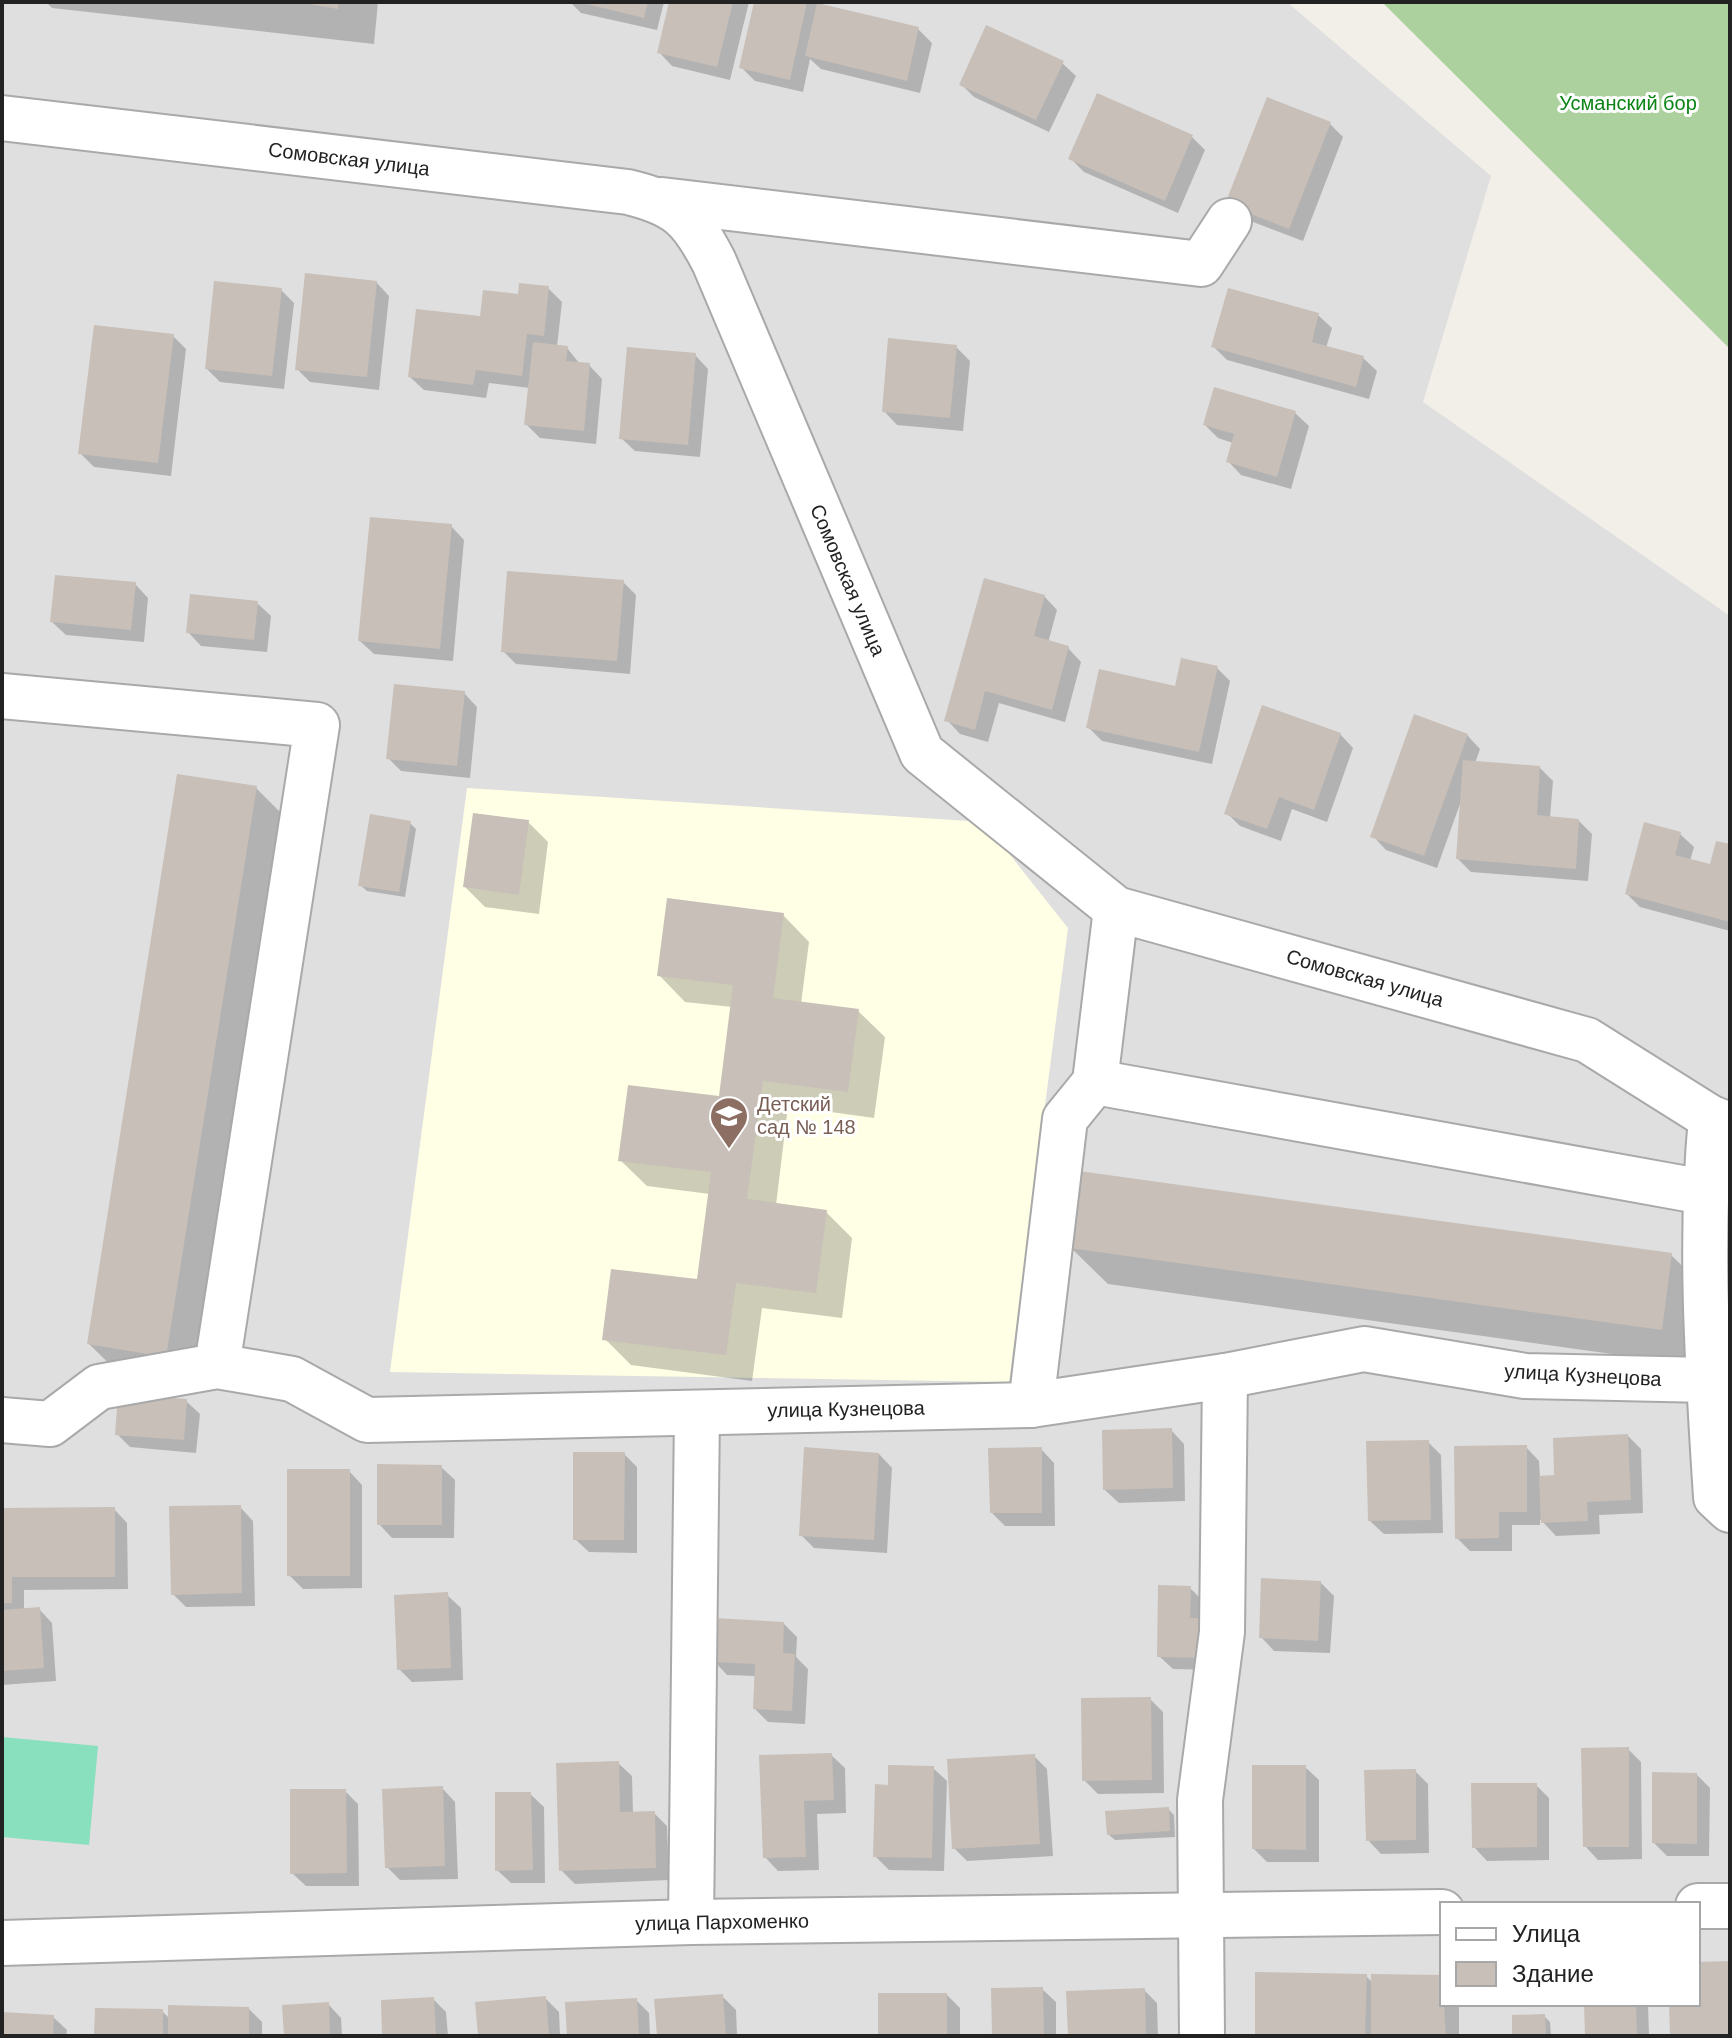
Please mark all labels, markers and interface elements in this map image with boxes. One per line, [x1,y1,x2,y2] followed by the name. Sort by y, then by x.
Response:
[1559,92,1697,114] park label: Усманский бор
[267,138,432,180] street label: Сомовская улица
[806,501,890,660] street label: Сомовская улица
[1284,945,1447,1011] street label: Сомовская улица
[757,1093,856,1138] place label: Детский сад № 148
[708,1095,750,1150] school or university icon: Детский сад № 148
[1504,1360,1663,1390] street label: улица Кузнецова
[767,1397,926,1421] street label: улица Кузнецова
[1440,1902,1700,2006] legend
[635,1909,809,1935] street label: улица Пархоменко
[1512,1920,1581,1947] text: Улица
[1512,1960,1594,1987] text: Здание

